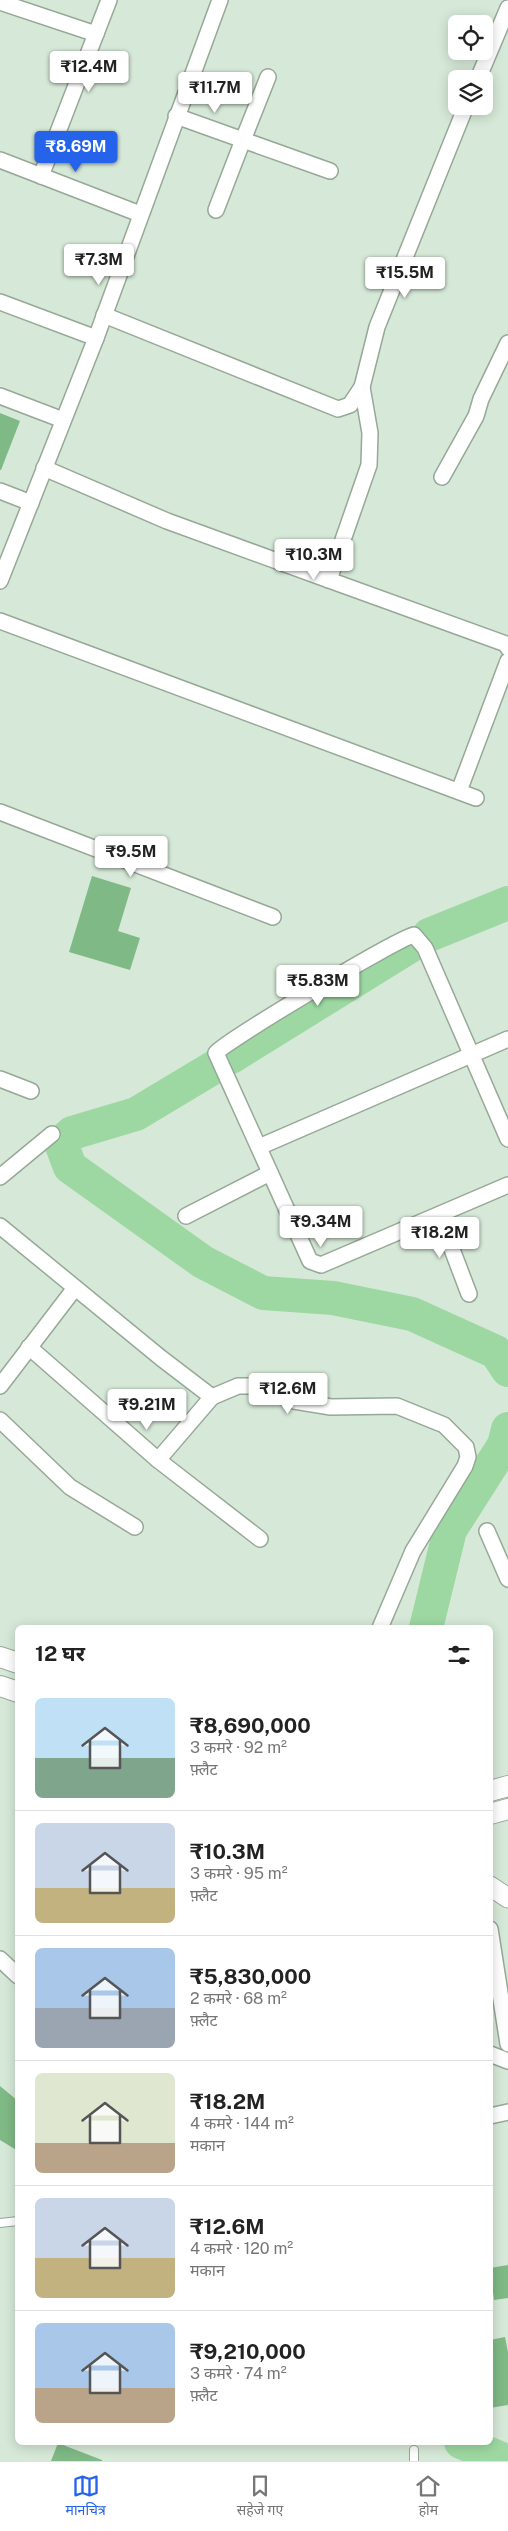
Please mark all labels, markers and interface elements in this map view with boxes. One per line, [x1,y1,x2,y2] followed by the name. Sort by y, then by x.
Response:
[448,15,493,115] map controls
[448,15,493,60] button: locate
[48,51,130,93] pin: ₹12.4M
[61,57,117,76] text: ₹12.4M
[448,70,493,115] button: layers
[174,72,256,114] pin: ₹11.7M
[189,78,241,97] text: ₹11.7M
[35,130,117,173] pin: ₹8.69M
[45,137,107,156] text: ₹8.69M
[64,244,134,286] pin: ₹7.3M
[75,250,123,269] text: ₹7.3M
[364,256,446,299] pin: ₹15.5M
[376,263,434,282] text: ₹15.5M
[273,538,355,581] pin: ₹10.3M
[285,545,343,564] text: ₹10.3M
[96,836,166,878] pin: ₹9.5M
[106,842,156,861] text: ₹9.5M
[277,964,359,1007] pin: ₹5.83M
[287,971,349,990] text: ₹5.83M
[280,1206,362,1248] pin: ₹9.34M
[291,1212,351,1231] text: ₹9.34M
[399,1216,481,1259] pin: ₹18.2M
[411,1223,469,1242] text: ₹18.2M
[247,1372,329,1415] pin: ₹12.6M
[260,1379,316,1398] text: ₹12.6M
[106,1388,188,1431] pin: ₹9.21M
[118,1395,176,1414] text: ₹9.21M
[35,1641,85,1666] text: 12 घर
[445,1641,473,1669] icon: filters
[190,1713,311,1738] text: ₹8,690,000
[75,1718,135,1778] icon: home
[190,1738,287,1757] text: 3 कमरे · 92 m²
[190,1760,218,1779] text: फ़्लैट
[190,1839,265,1864] text: ₹10.3M
[75,1843,135,1903] icon: home
[190,1864,288,1883] text: 3 कमरे · 95 m²
[190,1886,218,1905] text: फ़्लैट
[190,1964,311,1989] text: ₹5,830,000
[75,1968,135,2028] icon: home
[190,1989,287,2008] text: 2 कमरे · 68 m²
[190,2011,218,2030] text: फ़्लैट
[190,2089,265,2114] text: ₹18.2M
[75,2093,135,2153] icon: home
[190,2114,294,2133] text: 4 कमरे · 144 m²
[190,2136,225,2155] text: मकान
[190,2214,265,2239] text: ₹12.6M
[75,2218,135,2278] icon: home
[190,2239,293,2258] text: 4 कमरे · 120 m²
[190,2261,225,2280] text: मकान
[190,2339,306,2364] text: ₹9,210,000
[75,2343,135,2403] icon: home
[190,2364,287,2383] text: 3 कमरे · 74 m²
[190,2386,218,2405] text: फ़्लैट
[66,2472,106,2521] tab: मानचित्र
[237,2472,283,2521] tab: सहेजे गए
[414,2472,442,2521] tab: होम

